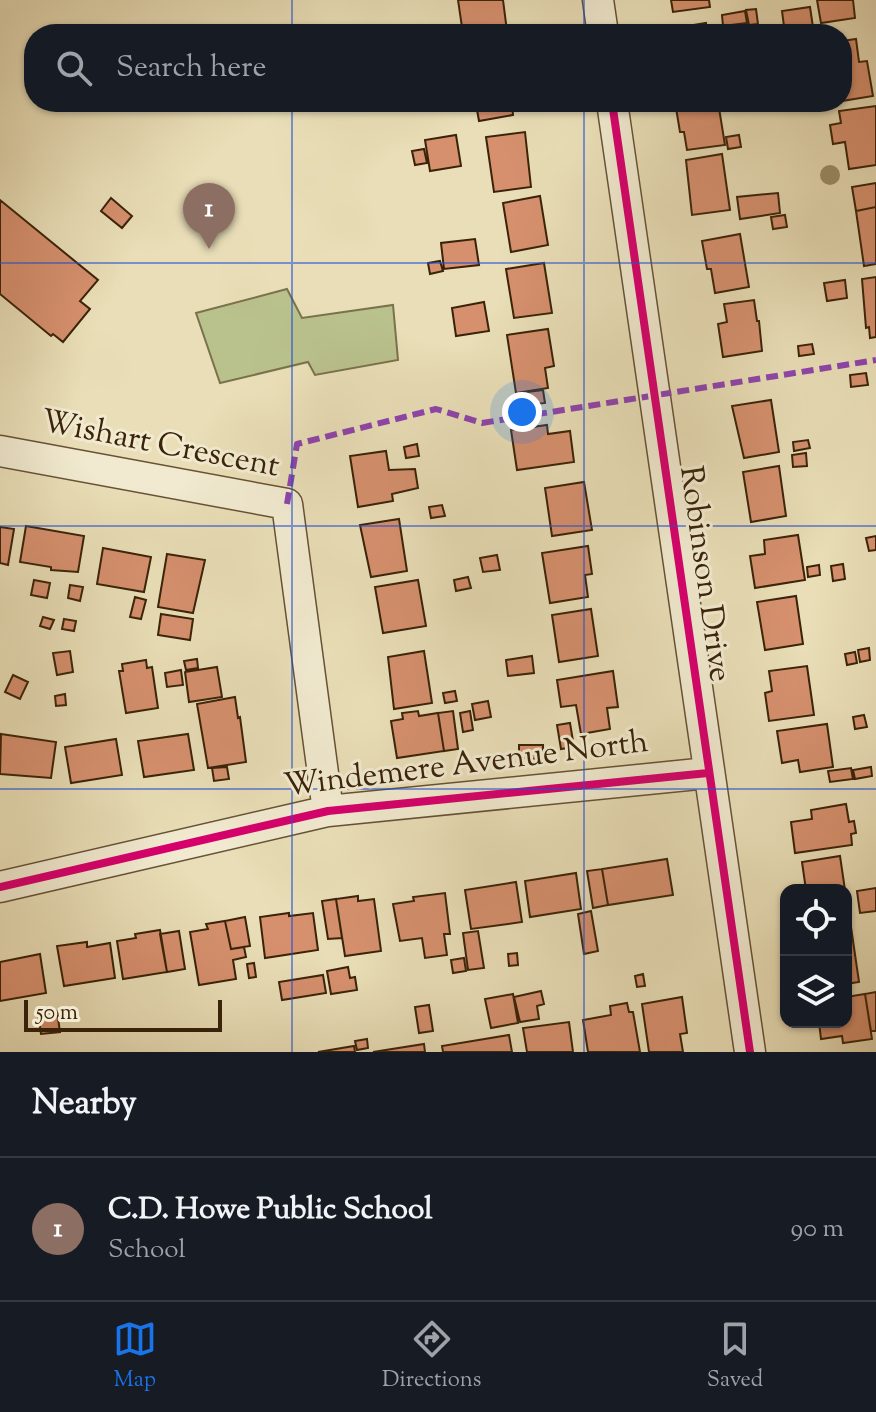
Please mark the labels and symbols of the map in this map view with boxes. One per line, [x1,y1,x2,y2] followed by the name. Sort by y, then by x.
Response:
[183,183,235,249] pin: 1
[502,392,542,432] your location
[37,399,283,491] street label: Wishart Crescent
[666,463,742,685] street label: Robinson Drive
[281,720,651,810] street label: Windemere Avenue North
[24,996,222,1032] scale bar

